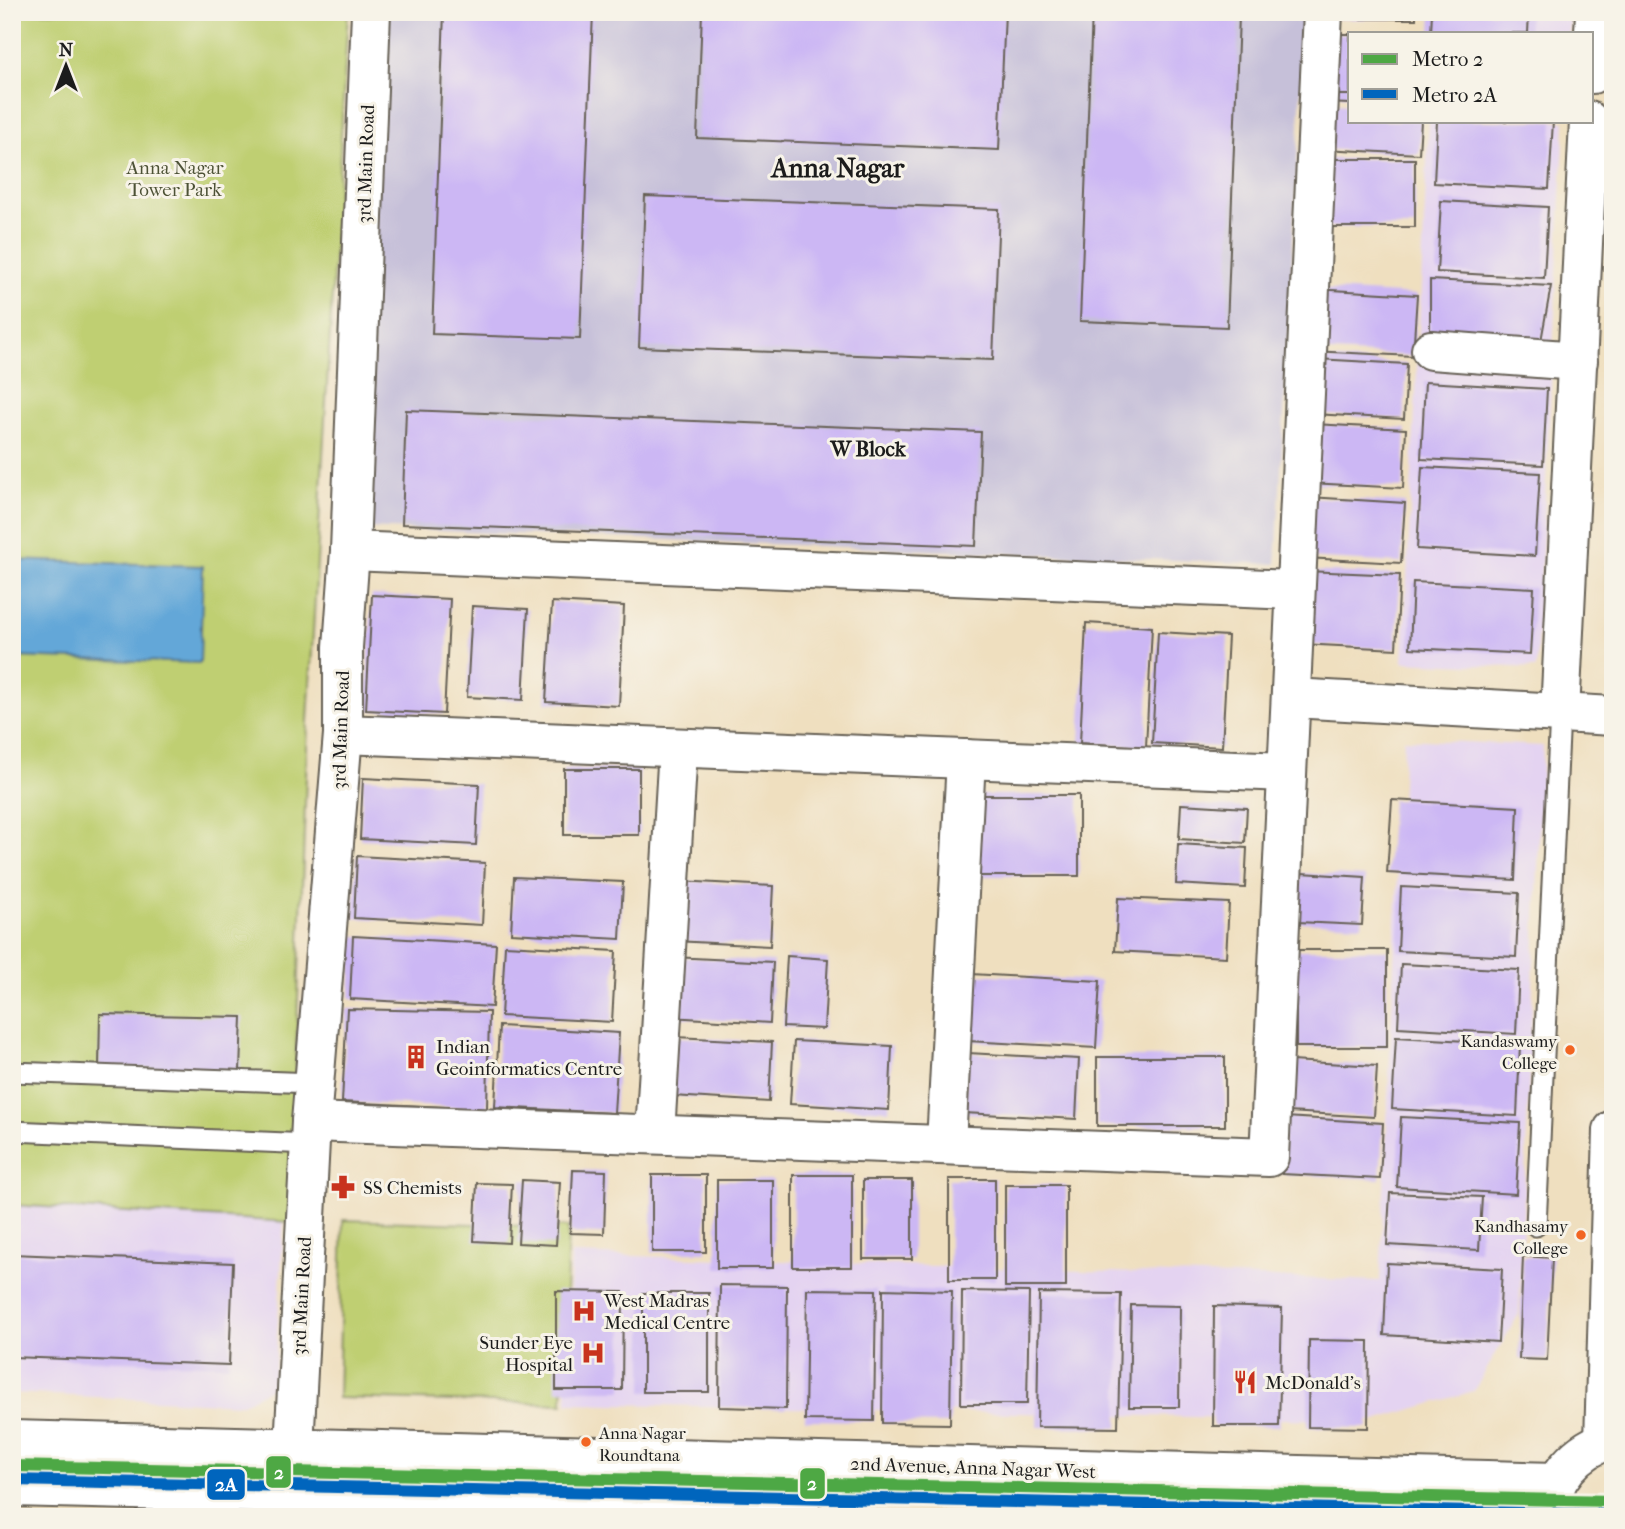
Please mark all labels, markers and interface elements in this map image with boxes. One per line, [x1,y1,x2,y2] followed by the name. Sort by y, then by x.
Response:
[32,32,102,102] north arrow
[1348,32,1594,122] legend
[59,39,74,61] text: N
[1412,47,1484,71] text: Metro 2
[1412,83,1498,107] text: Metro 2A
[353,103,379,224] street label: 3rd Main Road
[770,153,905,184] district label: Anna Nagar
[125,157,224,201] park label: Anna Nagar Tower Park
[829,437,907,461] district label: W Block
[328,669,354,790] street label: 3rd Main Road
[1460,1031,1558,1073] place label: Kandaswamy College
[436,1036,622,1080] place label: Indian Geoinformatics Centre
[402,1043,430,1071] building icon: Indian Geoinformatics Centre
[1563,1043,1577,1057] marker: Kandaswamy College
[329,1173,357,1201] pharmacy icon: SS Chemists
[363,1177,462,1199] place label: SS Chemists
[1474,1216,1569,1258] place label: Kandhasamy College
[1574,1228,1588,1242] marker: Kandhasamy College
[288,1235,316,1356] street label: 3rd Main Road
[603,1290,730,1334] place label: West Madras Medical Centre
[570,1297,598,1325] hospital icon: West Madras Medical Centre
[479,1332,573,1376] place label: Sunder Eye Hospital
[579,1339,607,1367] hospital icon: Sunder Eye Hospital
[1231,1368,1259,1396] restaurant icon: McDonald's
[1265,1372,1361,1394] place label: McDonald's
[598,1423,687,1465] place label: Anna Nagar Roundtana
[579,1435,593,1449] marker: Anna Nagar Roundtana
[850,1453,1097,1483] street label: 2nd Avenue, Anna Nagar West
[265,1455,292,1489] line badge: 2
[274,1462,284,1484] text: 2
[799,1467,826,1500] line badge: 2
[206,1468,246,1501] line badge: 2A
[807,1473,817,1495] text: 2
[215,1474,238,1496] text: 2A

